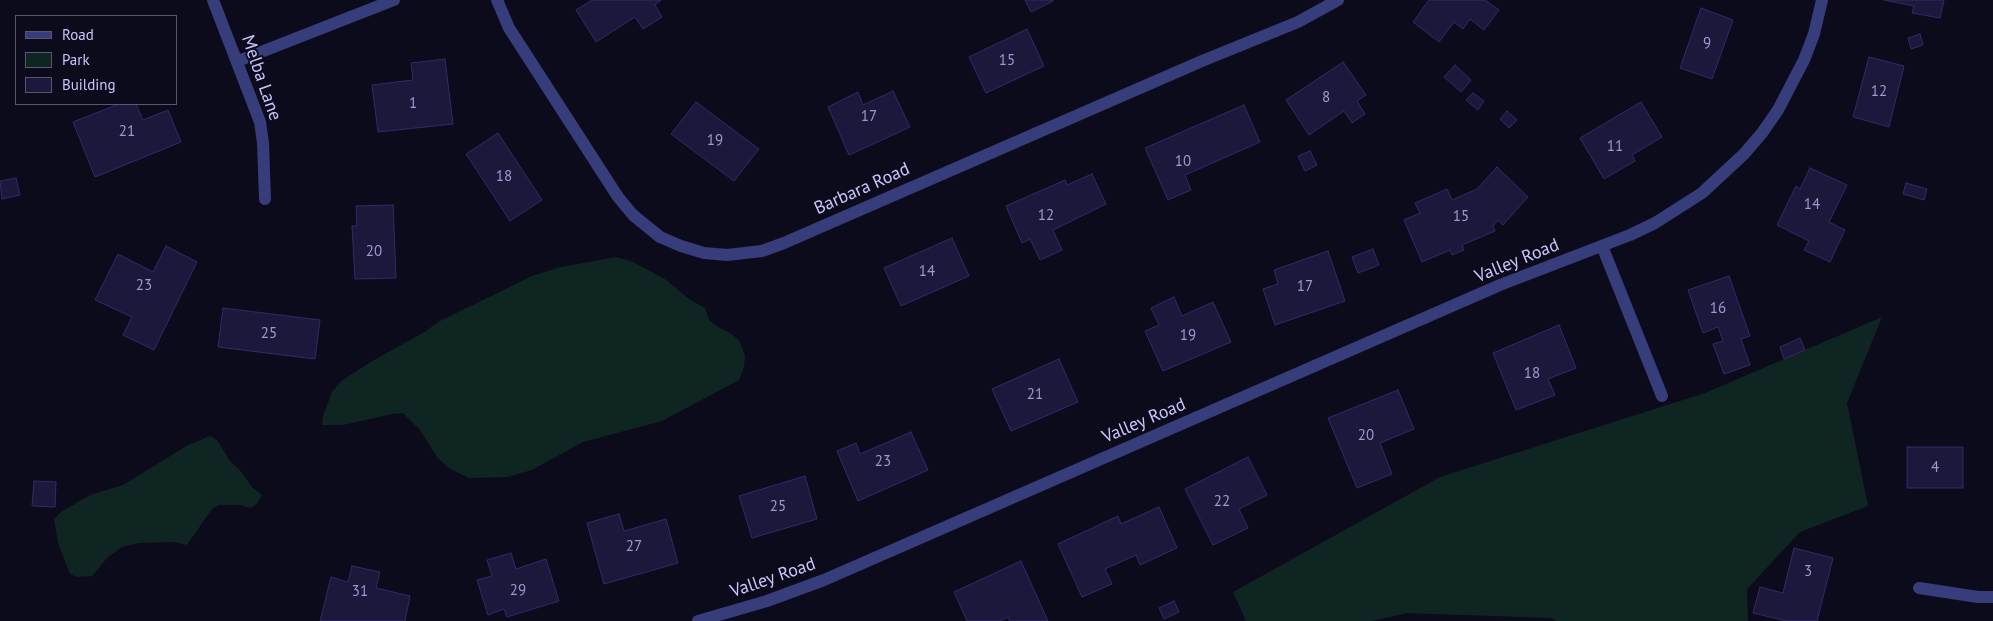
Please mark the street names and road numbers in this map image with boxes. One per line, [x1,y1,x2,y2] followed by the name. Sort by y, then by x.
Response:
[236,32,286,124] street label: Melba Lane
[811,158,913,220] street label: Barbara Road
[1472,234,1562,288] street label: Valley Road
[1099,394,1189,448] street label: Valley Road
[727,553,819,603] street label: Valley Road

